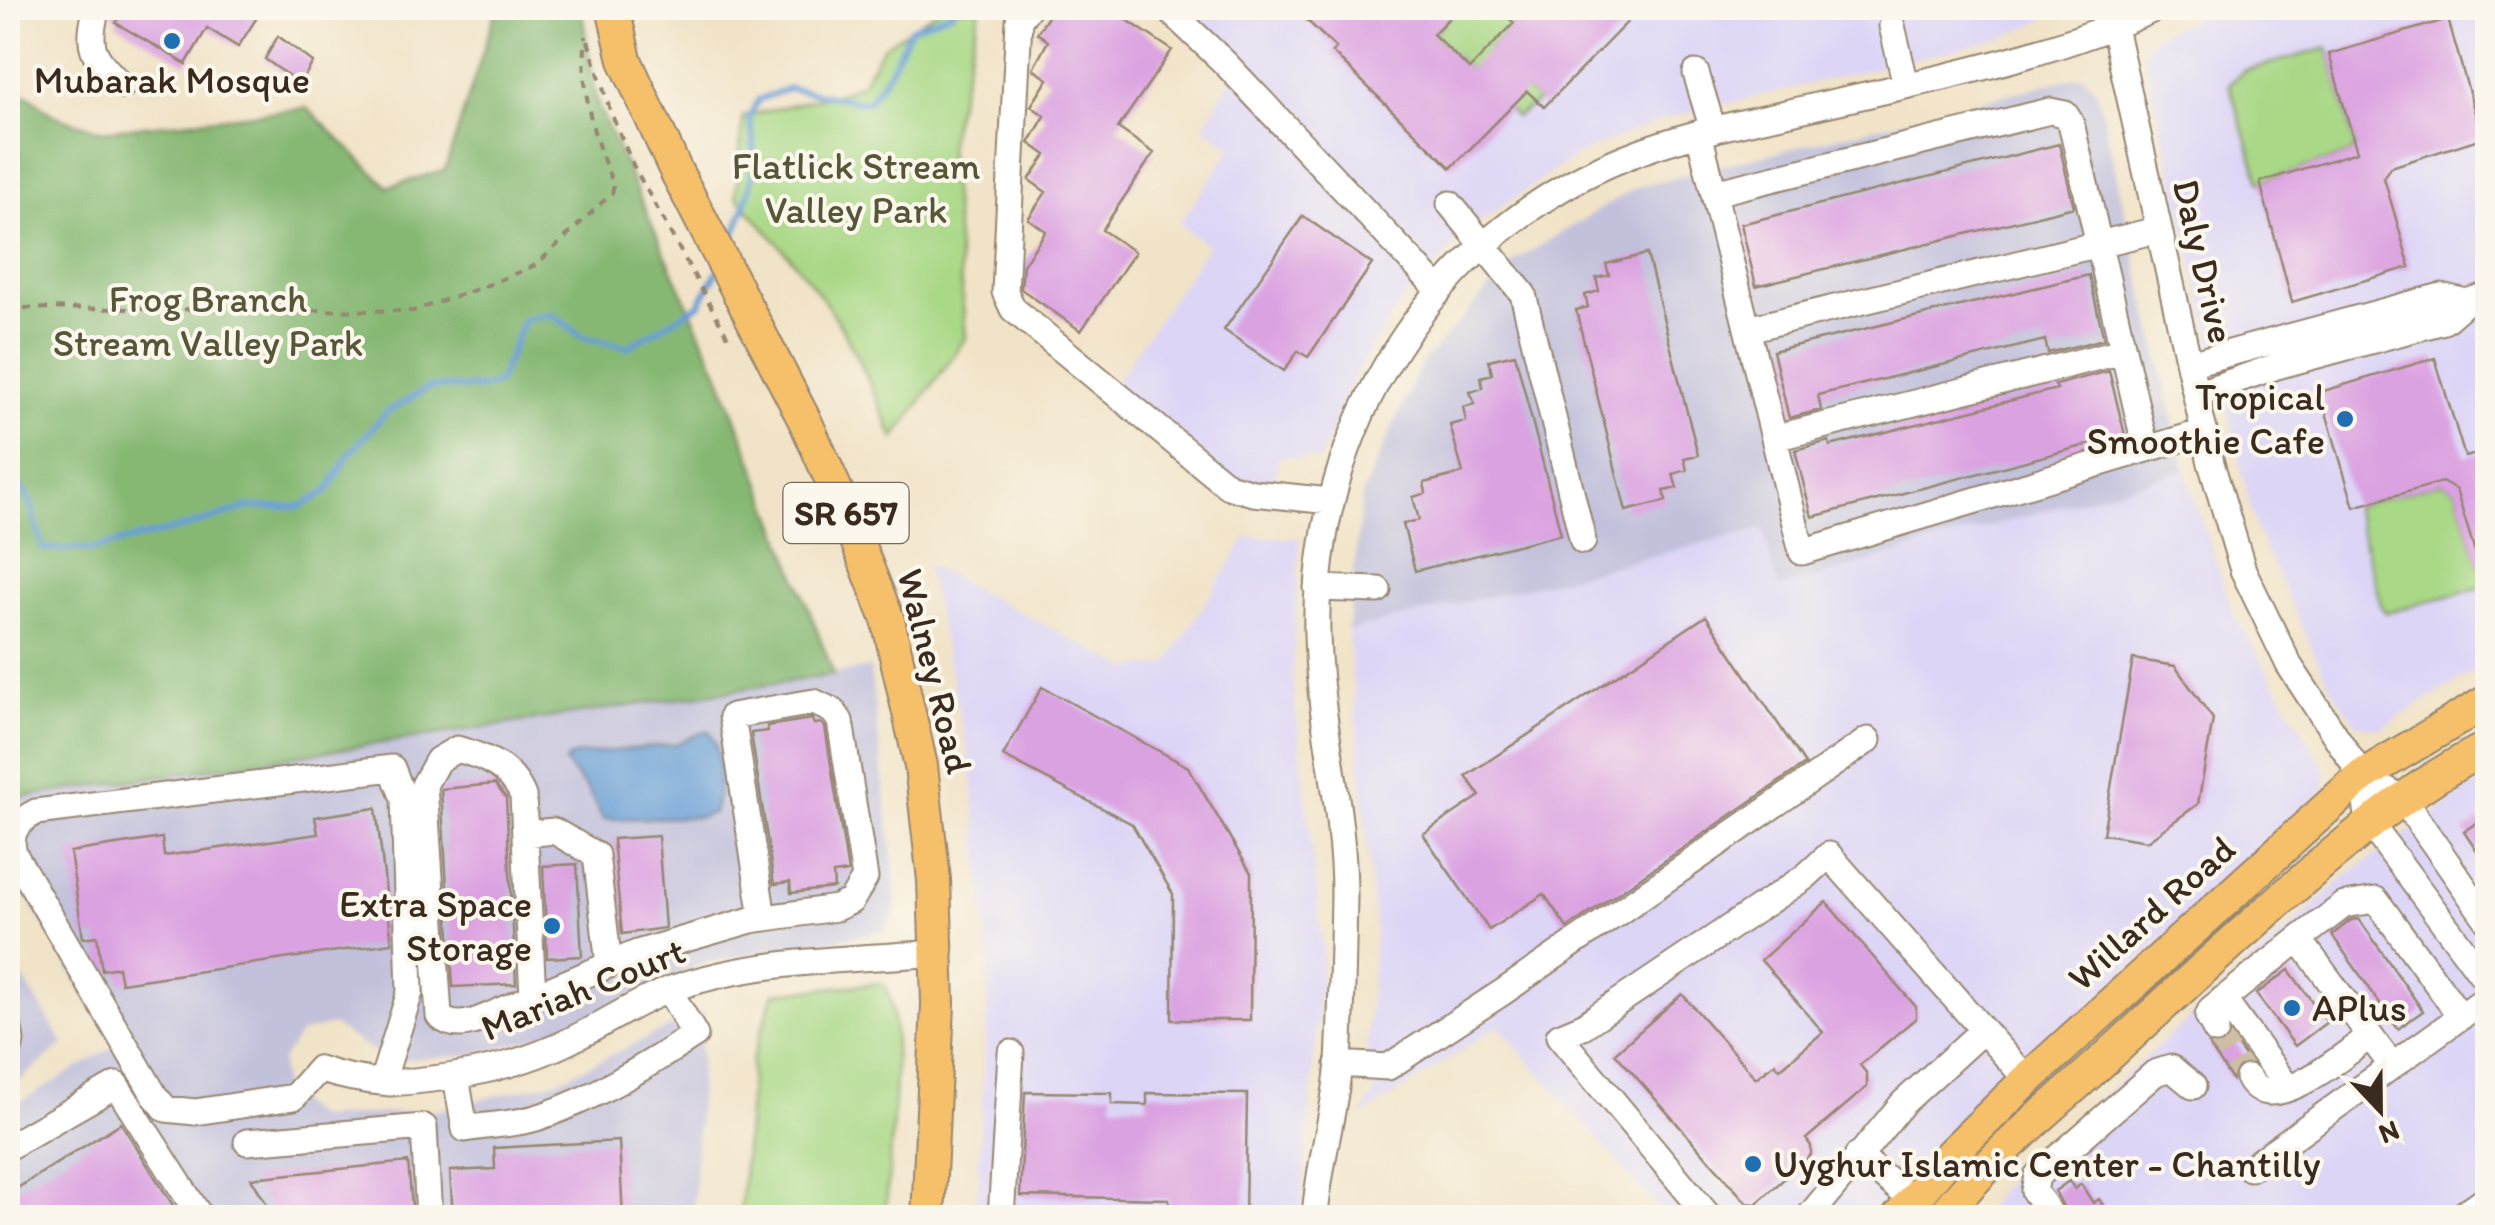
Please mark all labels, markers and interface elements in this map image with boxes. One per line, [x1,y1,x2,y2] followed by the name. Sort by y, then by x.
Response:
[161,30,183,52] marker: Mubarak Mosque
[34,57,310,103] place label: Mubarak Mosque
[732,143,981,233] park label: Flatlick Stream Valley Park
[2163,175,2245,347] street label: Daly Drive
[53,276,363,366] park label: Frog Branch Stream Valley Park
[2087,374,2325,464] place label: Tropical Smoothie Cafe
[2334,408,2356,430] marker: Tropical Smoothie Cafe
[784,483,908,543] road number: SR 657
[887,564,983,778] street label: Walney Road
[2058,826,2244,1000] street label: Willard Road
[339,881,532,971] place label: Extra Space Storage
[541,915,563,937] marker: Extra Space Storage
[474,927,692,1051] street label: Mariah Court
[2312,985,2407,1031] place label: APlus
[2281,997,2303,1019] marker: APlus
[2330,1060,2430,1160] north arrow
[2374,1114,2404,1152] text: N
[1773,1141,2321,1187] place label: Uyghur Islamic Center - Chantilly
[1742,1153,1764,1175] marker: Uyghur Islamic Center - Chantilly

